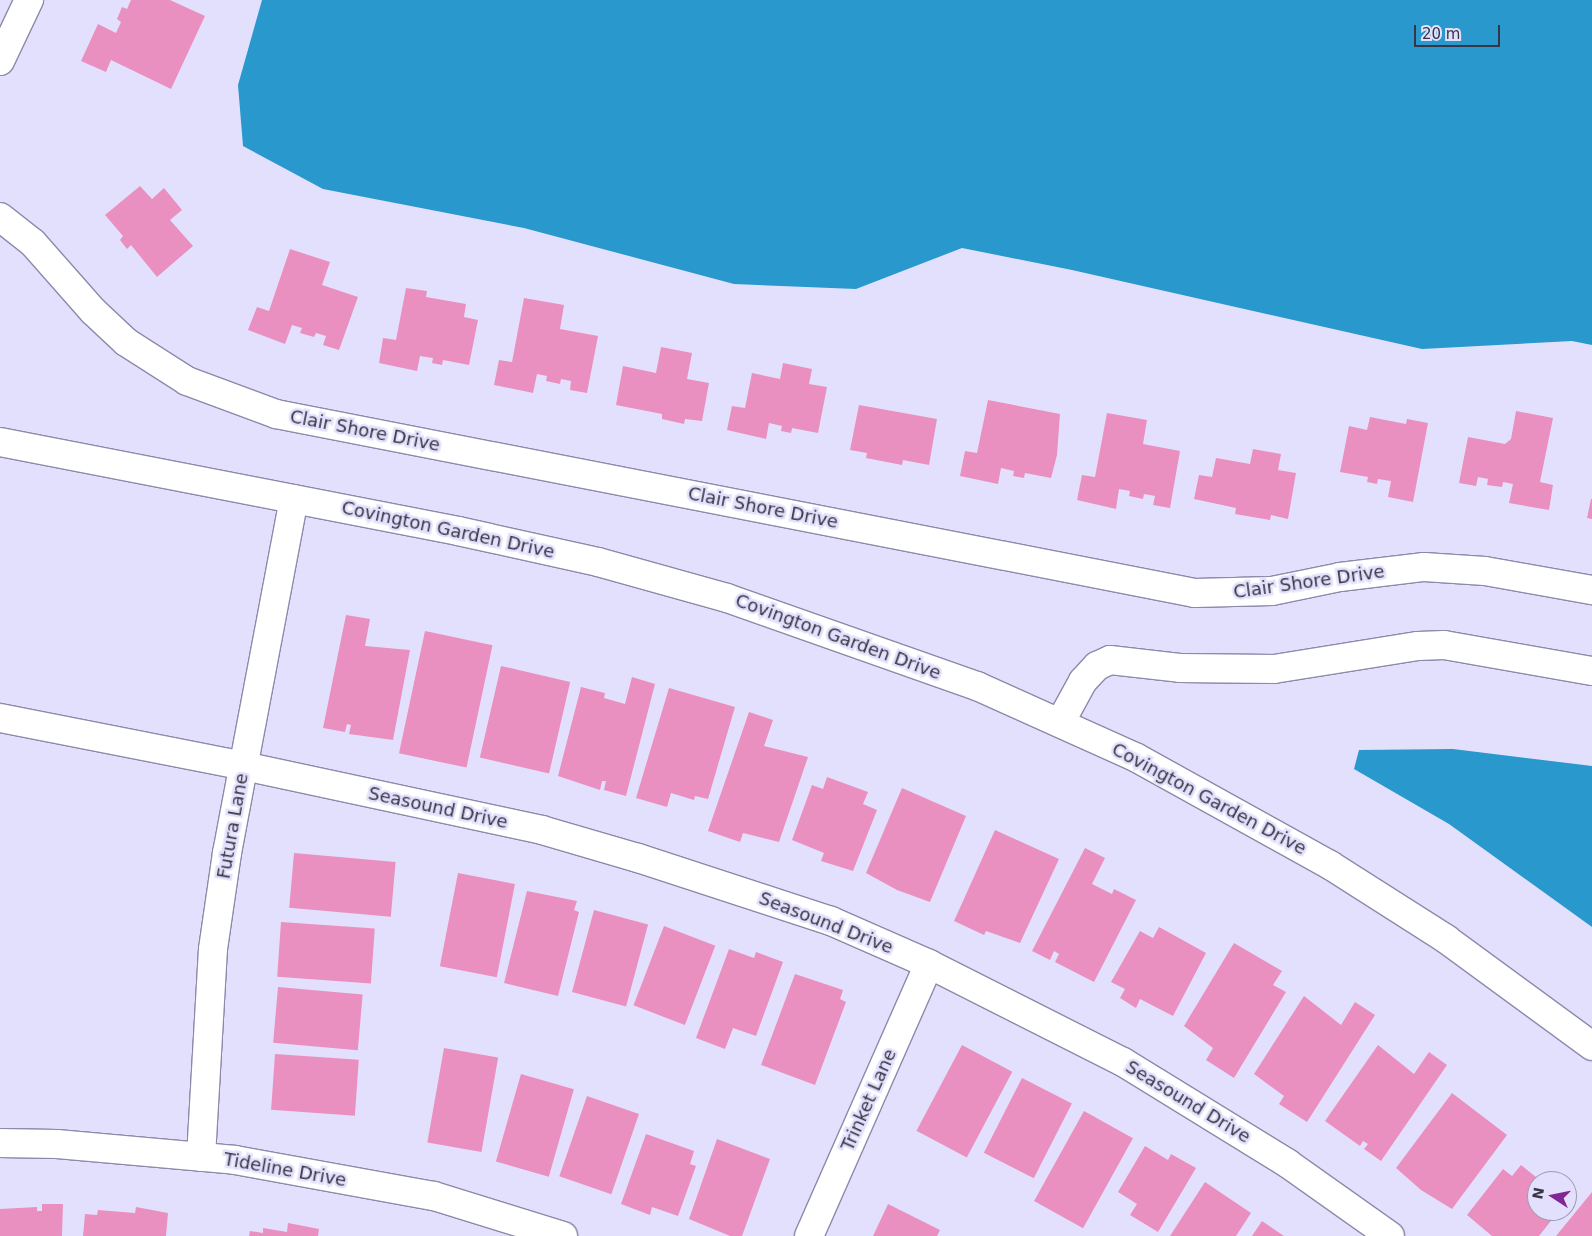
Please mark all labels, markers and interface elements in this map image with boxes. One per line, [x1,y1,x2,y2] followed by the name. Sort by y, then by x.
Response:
[1417,15,1503,47] scale bar
[1422,25,1460,43] text: 20 m
[288,406,442,456] street label: Clair Shore Drive
[686,483,840,533] street label: Clair Shore Drive
[340,497,556,563] street label: Covington Garden Drive
[1232,561,1386,603] street label: Clair Shore Drive
[732,590,944,684] street label: Covington Garden Drive
[1108,739,1310,859] street label: Covington Garden Drive
[213,771,253,881] street label: Futura Lane
[366,783,510,833] street label: Seasound Drive
[756,887,896,959] street label: Seasound Drive
[837,1046,901,1154] street label: Trinket Lane
[1122,1056,1254,1148] street label: Seasound Drive
[222,1149,348,1191] street label: Tideline Drive
[1527,1171,1577,1221] north arrow
[1529,1186,1547,1201] text: N

